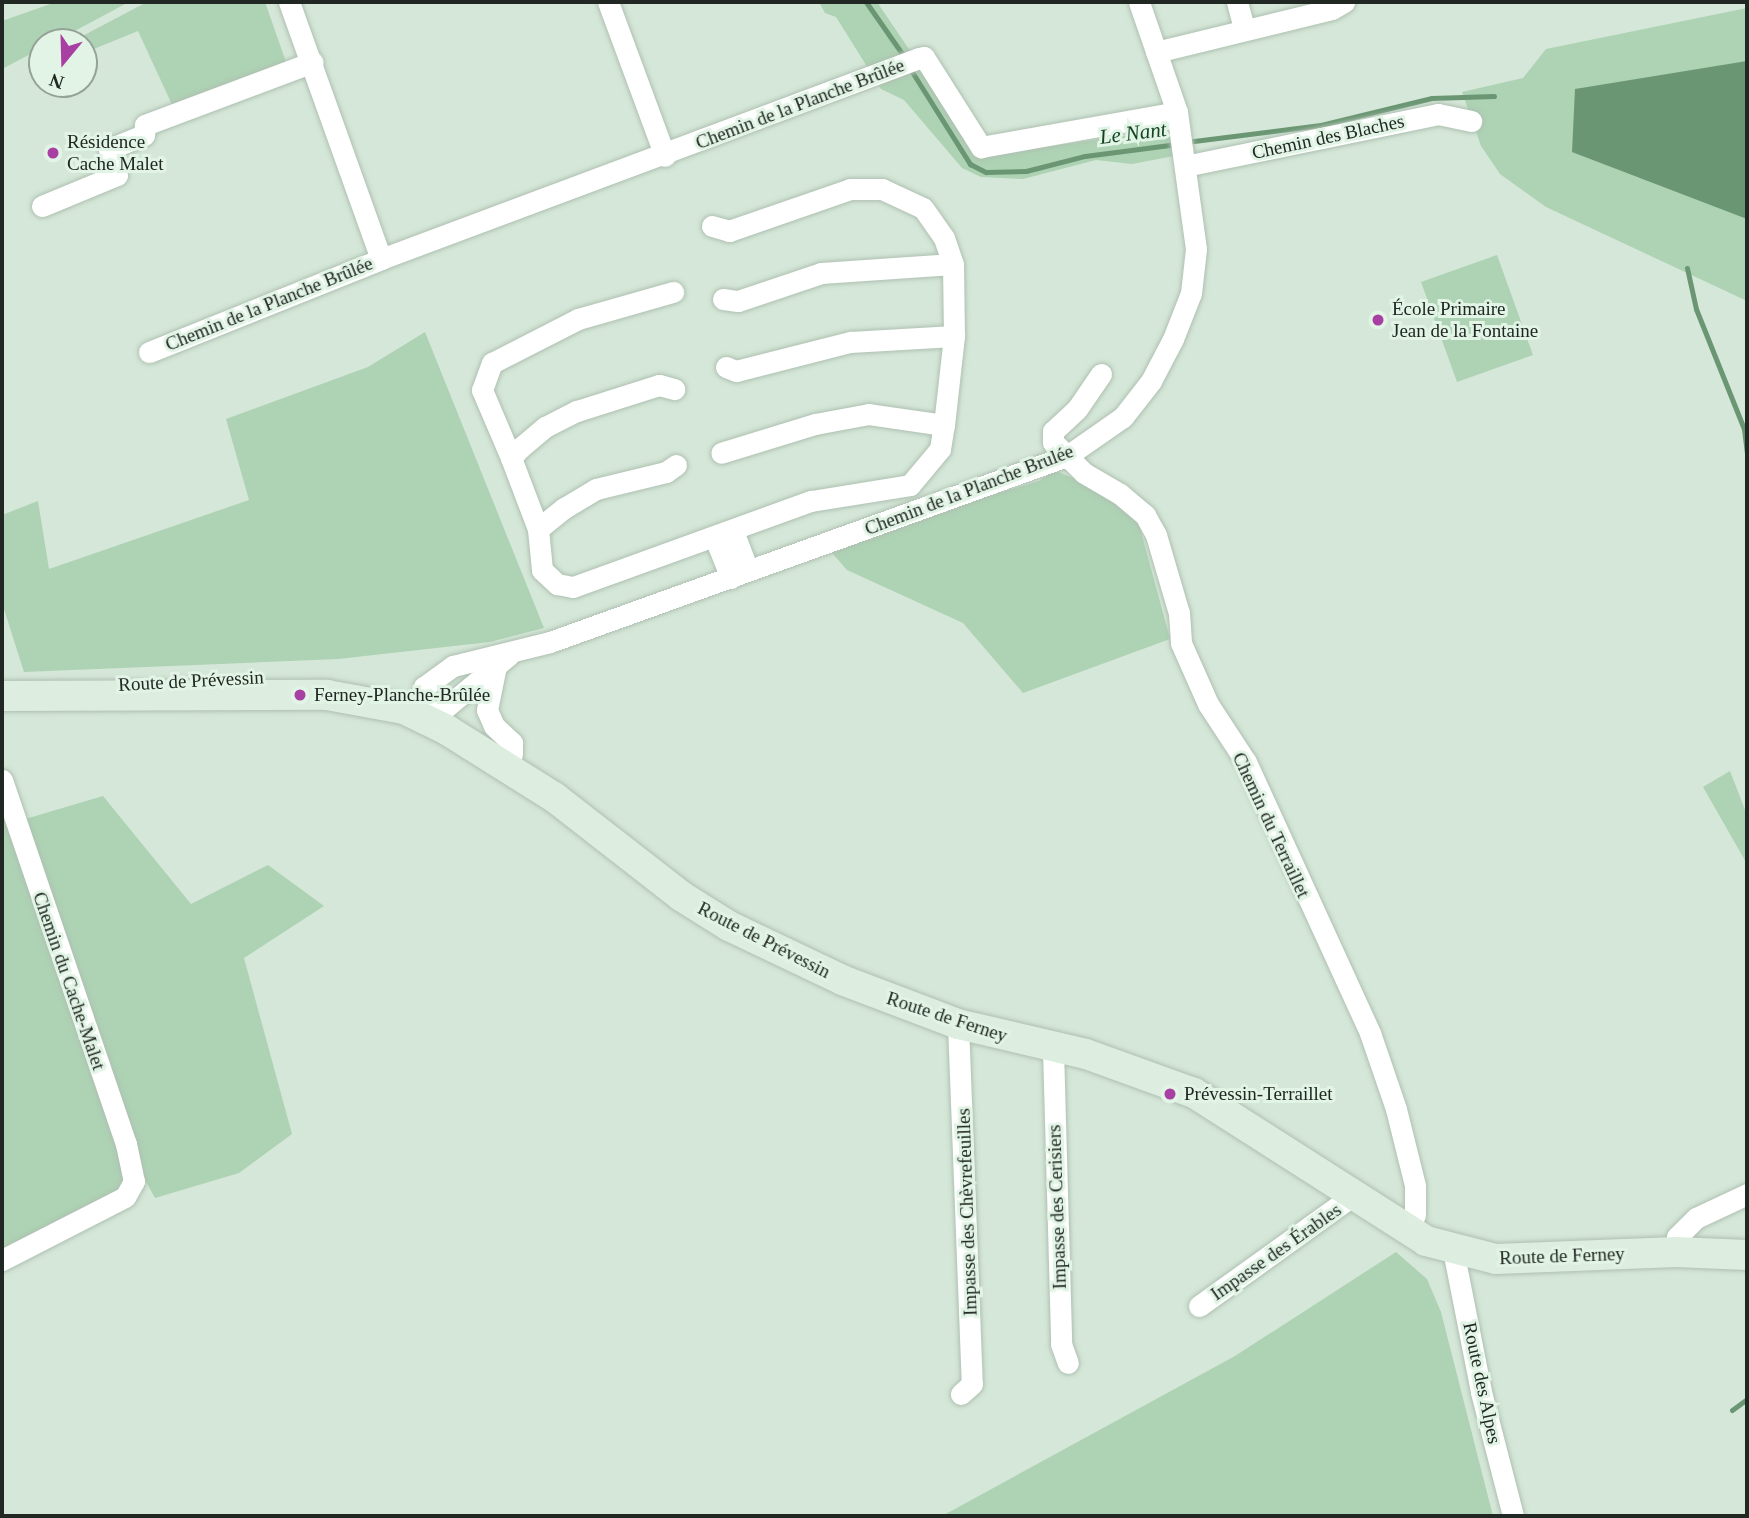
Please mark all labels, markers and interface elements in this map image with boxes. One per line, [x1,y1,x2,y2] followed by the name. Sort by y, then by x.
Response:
[28,28,98,98] north arrow
[692,54,908,154] street label: Chemin de la Planche Brûlée
[47,69,67,94] text: N
[1250,110,1406,164] street label: Chemin des Blaches
[1098,116,1168,150] water label: Le Nant
[67,131,164,175] place label: Résidence Cache Malet
[45,145,61,161] marker: Résidence Cache Malet
[162,252,376,356] street label: Chemin de la Planche Brûlée
[1392,298,1538,342] place label: École Primaire Jean de la Fontaine
[1370,312,1386,328] marker: École Primaire Jean de la Fontaine
[861,440,1077,540] street label: Chemin de la Planche Brulée
[118,666,264,696] street label: Route de Prévessin
[314,684,490,706] place label: Ferney-Planche-Brûlée
[292,687,308,703] marker: Ferney-Planche-Brûlée
[1227,749,1315,901] street label: Chemin du Terraillet
[28,889,110,1073] street label: Chemin du Cache-Malet
[694,897,834,983] street label: Route de Prévessin
[884,987,1010,1047] street label: Route de Ferney
[1184,1083,1333,1105] place label: Prévessin-Terraillet
[1162,1086,1178,1102] marker: Prévessin-Terraillet
[952,1108,982,1316] street label: Impasse des Chèvrefeuilles
[1043,1124,1071,1290] street label: Impasse des Cerisiers
[1206,1198,1346,1306] street label: Impasse des Érables
[1499,1242,1625,1270] street label: Route de Ferney
[1458,1320,1506,1446] street label: Route des Alpes

